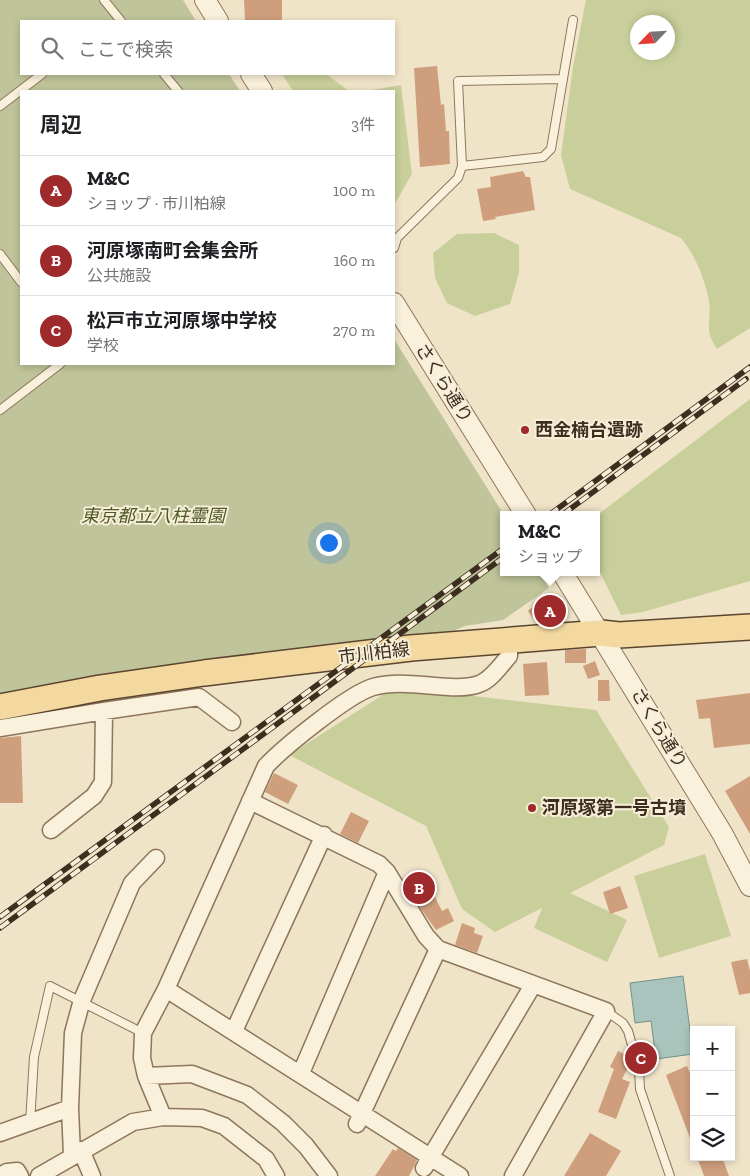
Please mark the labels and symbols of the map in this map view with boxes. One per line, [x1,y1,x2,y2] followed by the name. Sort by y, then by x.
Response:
[630,15,675,60] north arrow
[411,339,477,427] street label: さくら通り
[535,419,643,441] place label: 西金楠台遺跡
[519,424,531,436] marker: 西金楠台遺跡
[81,505,228,527] park label: 東京都立八柱霊園
[316,530,342,556] your location
[534,592,566,630] pin: A
[337,638,411,668] street label: 市川柏線
[626,684,692,772] street label: さくら通り
[542,797,686,819] place label: 河原塚第一号古墳
[526,802,538,814] marker: 河原塚第一号古墳
[403,869,435,907] pin: B
[625,1039,657,1077] pin: C

